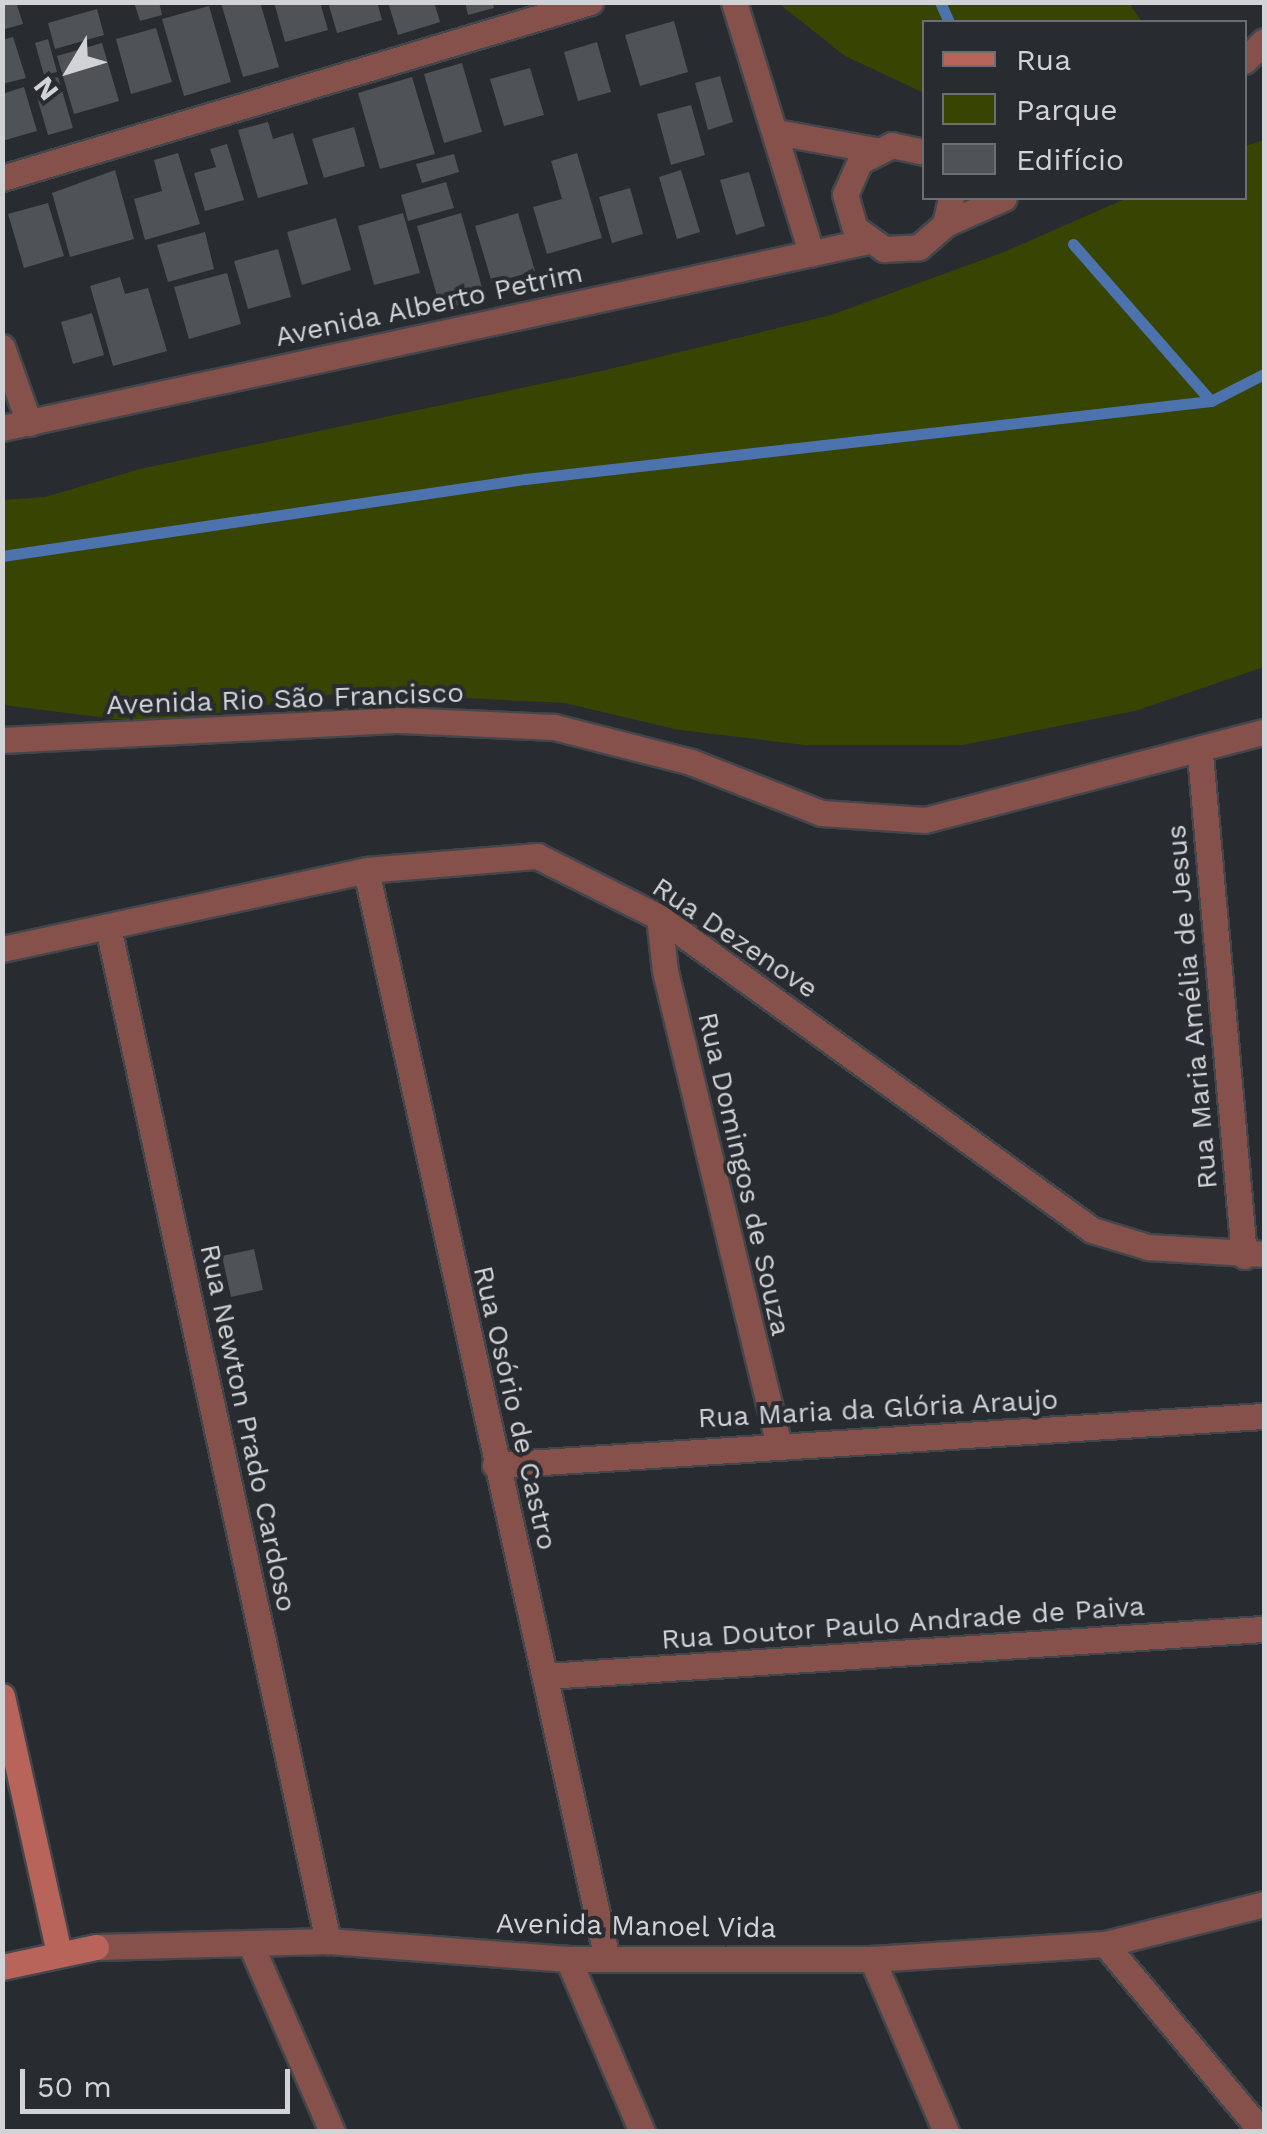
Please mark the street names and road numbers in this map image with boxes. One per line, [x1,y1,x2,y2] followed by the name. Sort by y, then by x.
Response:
[271,256,587,354] street label: Avenida Alberto Petrim
[105,676,465,722] street label: Avenida Rio São Francisco
[1159,822,1225,1192] street label: Rua Maria Amélia de Jesus
[646,870,824,1006] street label: Rua Dezenove
[690,1009,798,1339] street label: Rua Domingos de Souza
[193,1241,303,1615] street label: Rua Newton Prado Cardoso
[466,1262,564,1554] street label: Rua Osório de Castro
[695,1383,1061,1435] street label: Rua Maria da Glória Araujo
[659,1589,1147,1657] street label: Rua Doutor Paulo Andrade de Paiva
[494,1907,778,1945] street label: Avenida Manoel Vida

